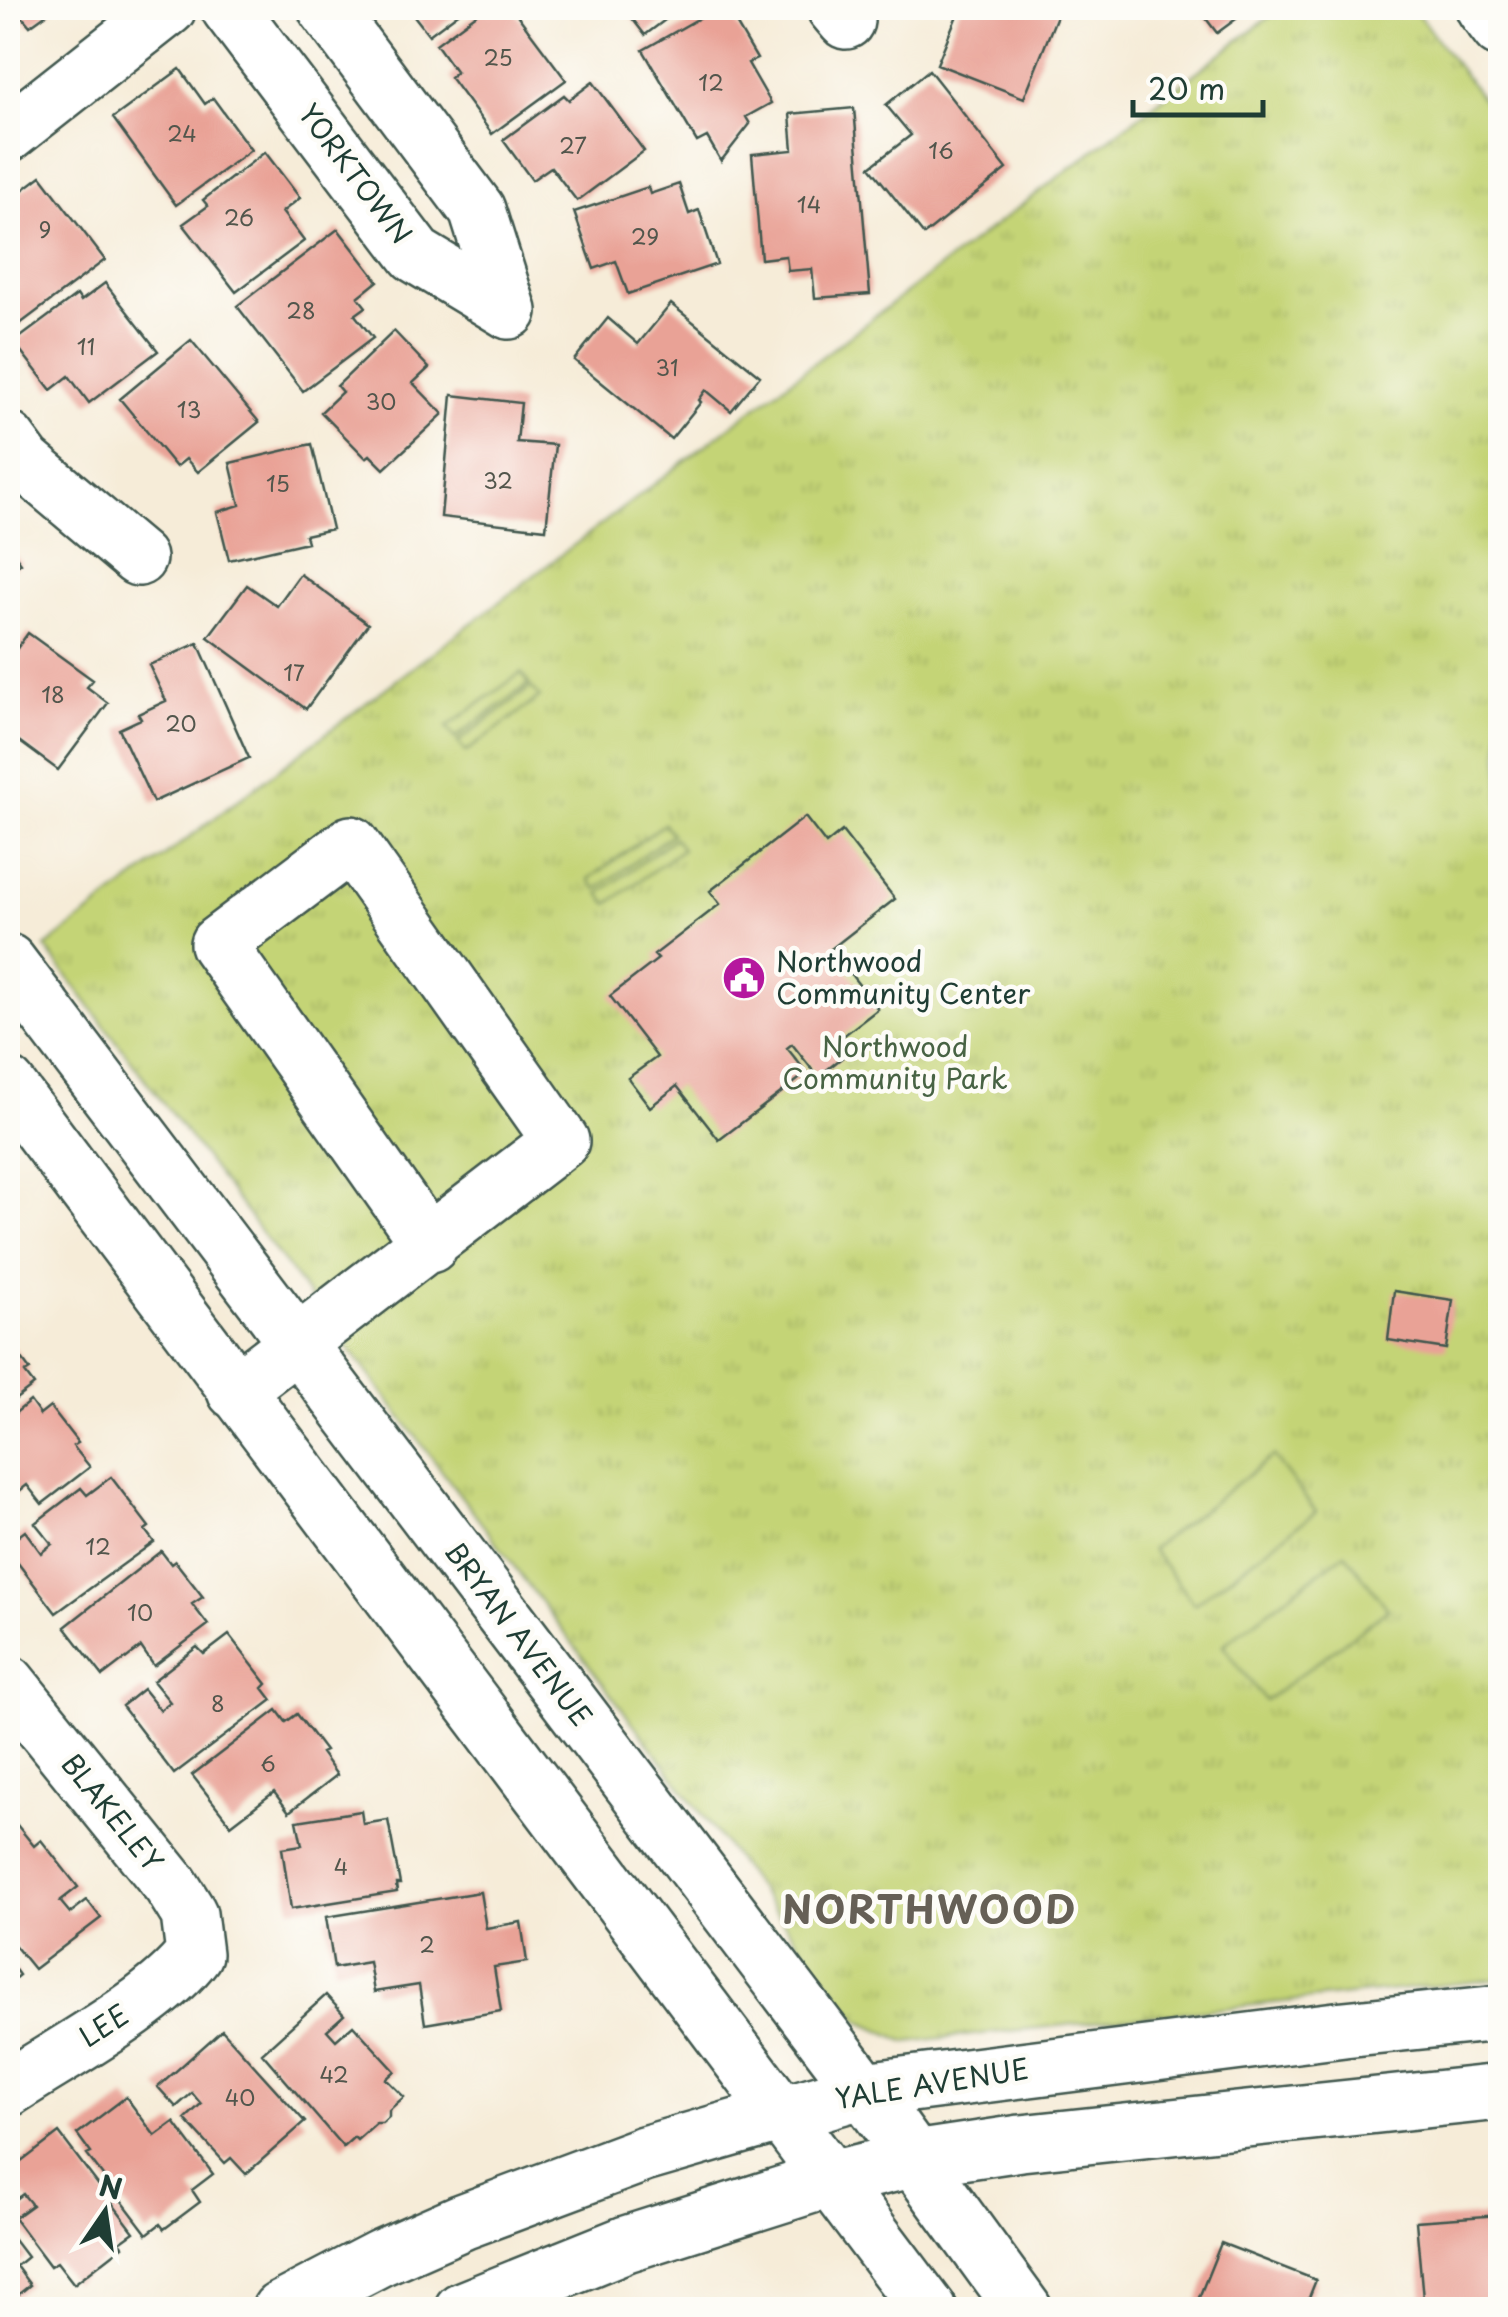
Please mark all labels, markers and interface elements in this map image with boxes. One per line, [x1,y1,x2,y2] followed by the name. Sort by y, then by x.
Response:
[483,40,513,73] house number: 25
[1133,55,1263,117] scale bar
[698,65,724,98] house number: 12
[1148,65,1225,110] text: 20 m
[289,94,423,253] street label: YORKTOWN
[167,116,197,149] house number: 24
[559,128,587,161] house number: 27
[928,133,954,166] house number: 16
[797,187,821,220] house number: 14
[224,200,254,233] house number: 26
[39,212,51,245] house number: 9
[631,219,659,252] house number: 29
[286,293,316,326] house number: 28
[77,329,95,362] house number: 11
[655,350,679,383] house number: 31
[366,384,396,417] house number: 30
[177,392,201,425] house number: 13
[483,463,513,496] house number: 32
[266,466,290,499] house number: 15
[283,655,305,688] house number: 17
[41,677,65,710] house number: 18
[165,706,197,739] house number: 20
[776,939,1030,1014] place label: Northwood Community Center
[721,955,767,1001] public building icon: Northwood Community Center
[782,1024,1008,1099] park label: Northwood Community Park
[85,1529,111,1562] house number: 12
[435,1531,603,1735] street label: BRYAN AVENUE
[127,1595,153,1628] house number: 10
[211,1686,225,1719] house number: 8
[52,1743,174,1881] street label: BLAKELEY
[260,1746,276,1779] house number: 6
[334,1849,348,1882] house number: 4
[782,1880,1078,1937] district label: NORTHWOOD
[419,1927,435,1960] house number: 2
[70,1993,137,2057] street label: LEE
[832,2046,1032,2119] street label: YALE AVENUE
[319,2057,349,2090] house number: 42
[225,2080,255,2113] house number: 40
[55,2162,155,2262] north arrow
[95,2163,127,2210] text: N

